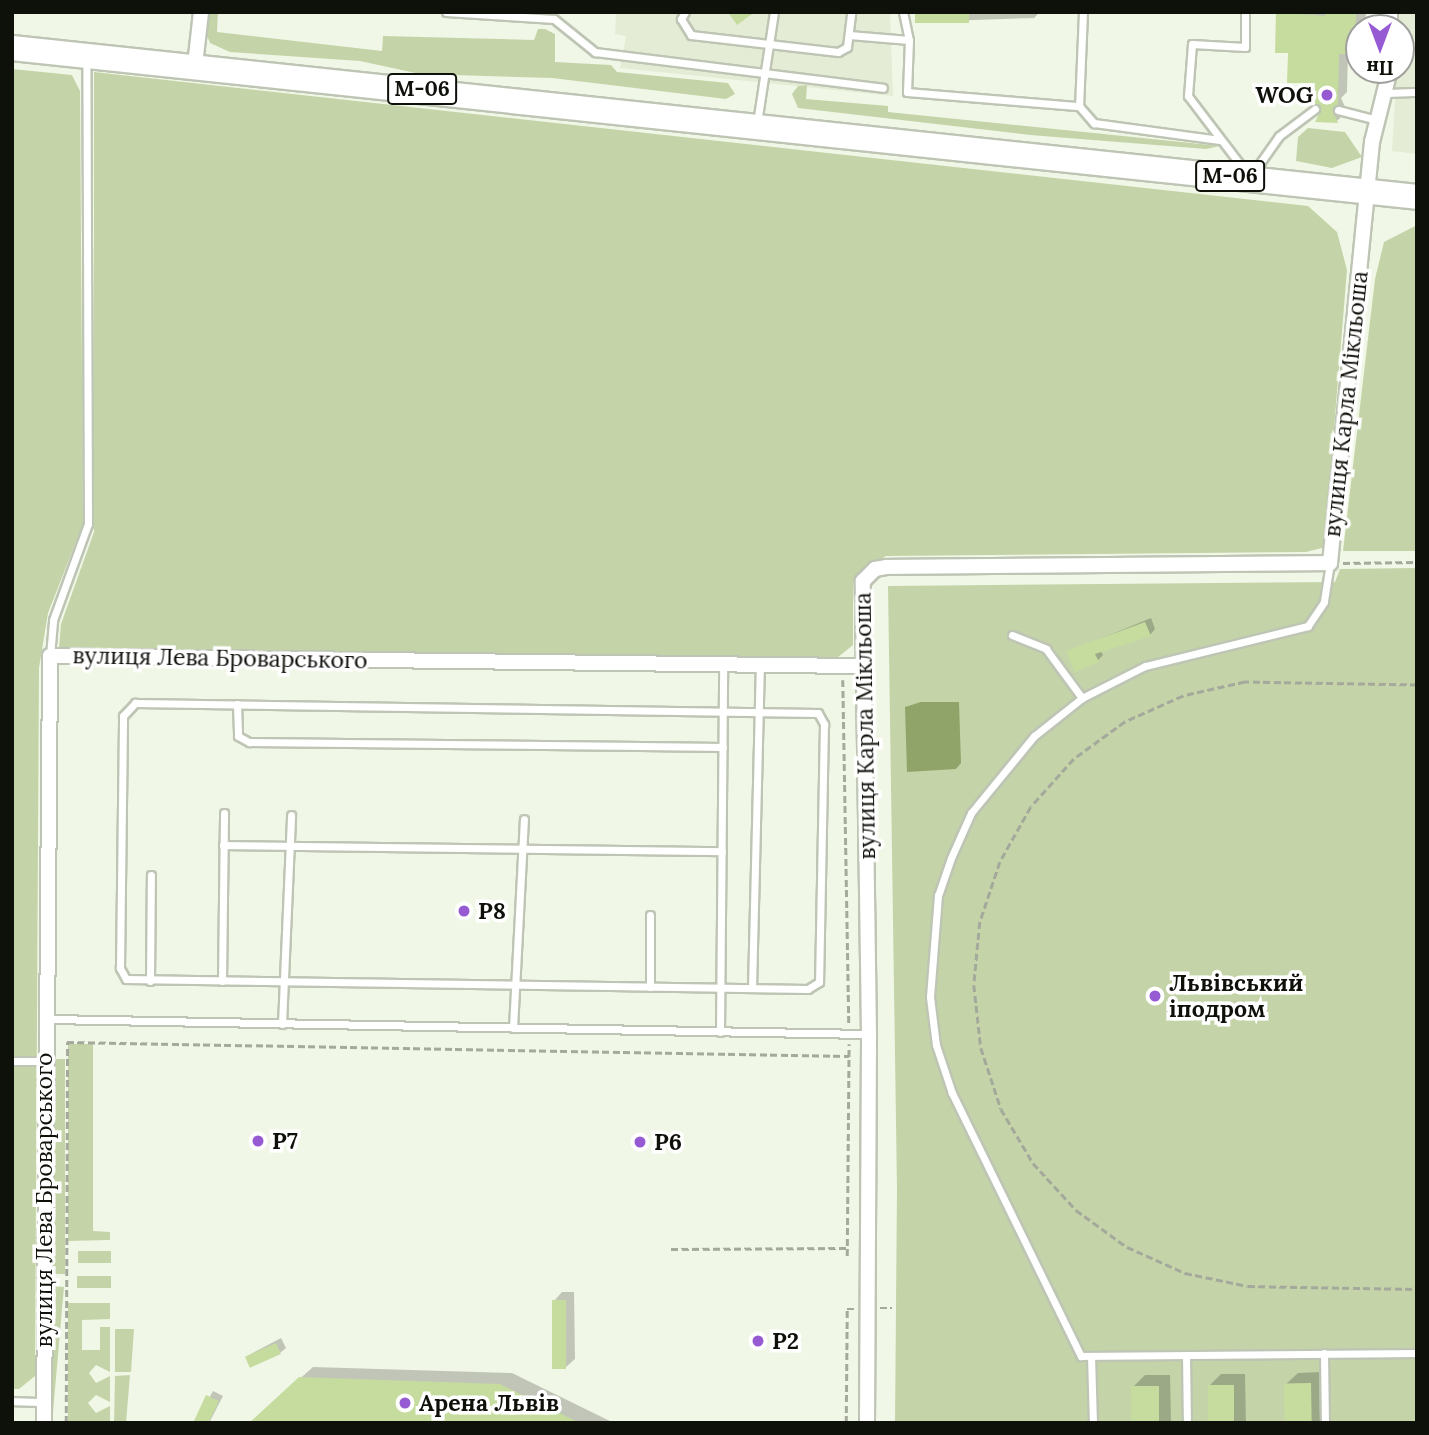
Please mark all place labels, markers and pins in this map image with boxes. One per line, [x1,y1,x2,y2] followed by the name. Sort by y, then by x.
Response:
[1255,81,1313,109] place label: WOG
[1319,87,1335,103] marker: WOG
[478,897,506,925] place label: P8
[456,903,472,919] marker: P8
[1169,969,1303,1023] place label: Львівський іподром
[1147,988,1163,1004] marker: Львівський іподром
[272,1127,298,1155] place label: P7
[654,1128,682,1156] place label: P6
[250,1133,266,1149] marker: P7
[632,1134,648,1150] marker: P6
[772,1327,799,1355] place label: P2
[750,1333,766,1349] marker: P2
[419,1389,559,1417] place label: Арена Львів
[397,1395,413,1411] marker: Арена Львів

